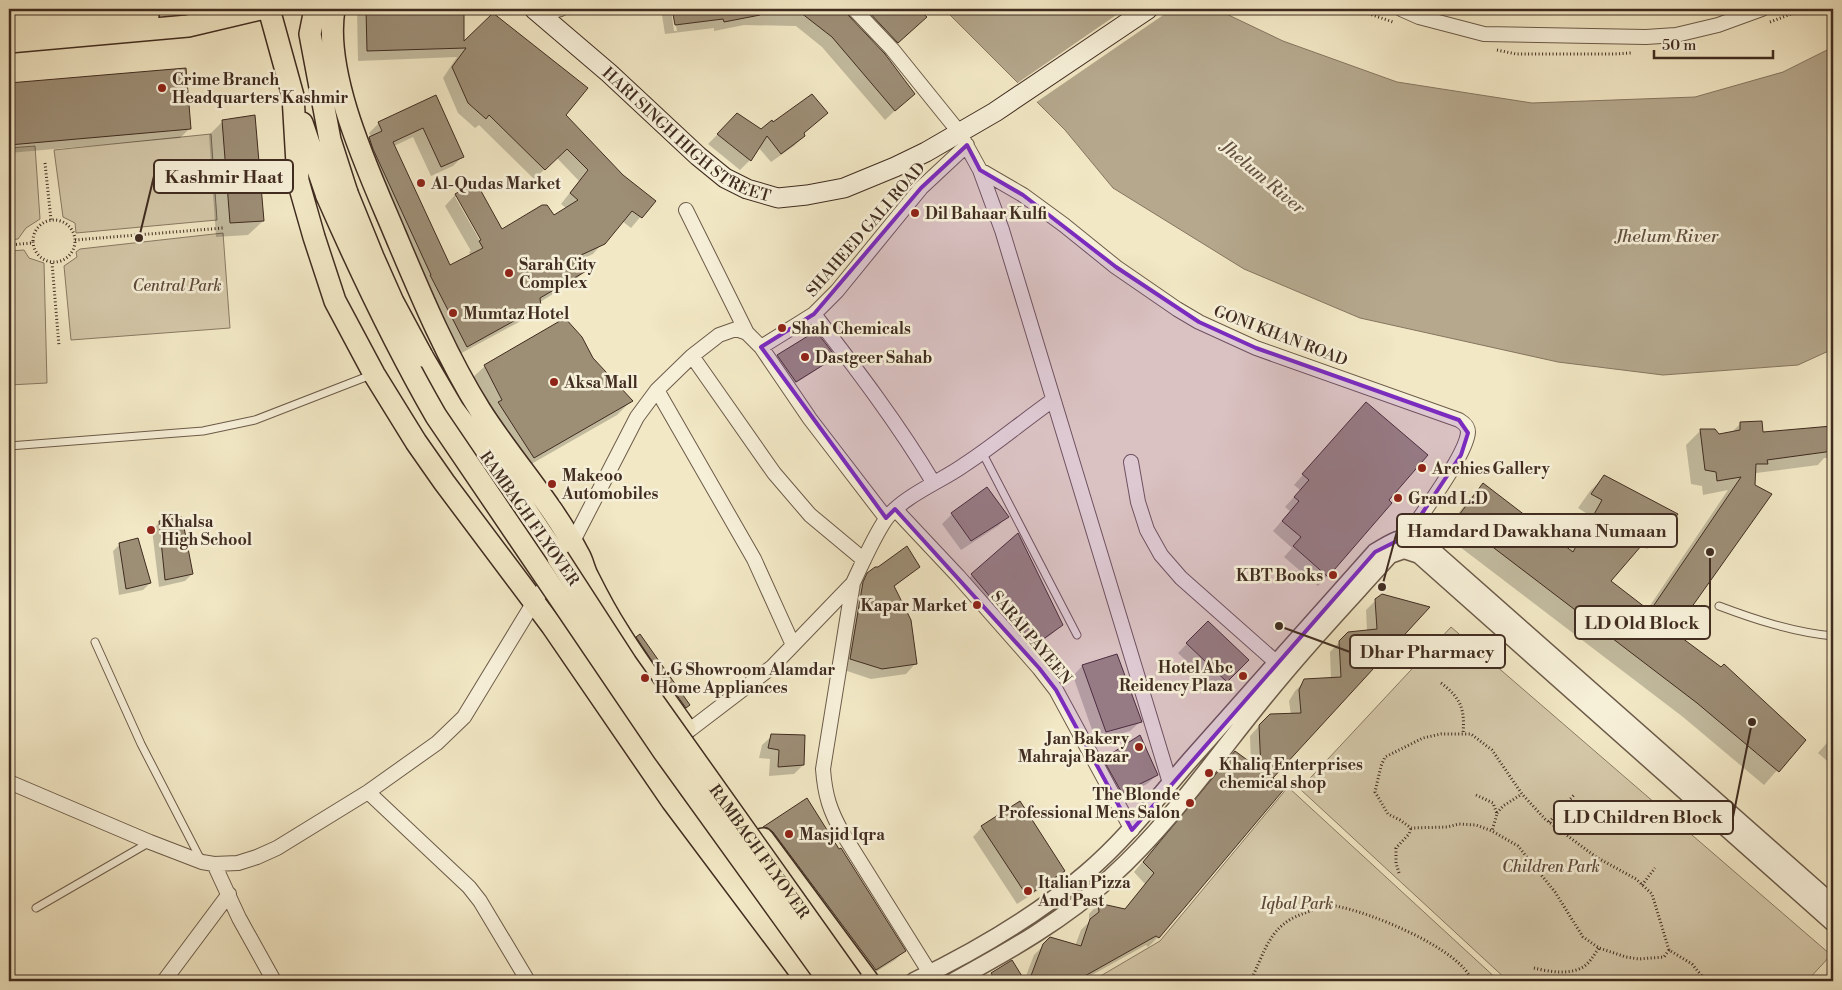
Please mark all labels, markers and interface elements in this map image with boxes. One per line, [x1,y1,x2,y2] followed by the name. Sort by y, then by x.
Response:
[1654,28,1773,60] scale bar
[1662,36,1696,55] text: 50 m
[598,63,773,206] street label: HARI SINGH HIGH STREET
[172,70,348,108] place label: Crime Branch Headquarters Kashmir
[156,82,168,94] marker: Crime Branch Headquarters Kashmir
[1214,134,1310,219] water label: Jhelum River
[802,158,930,301] street label: SHAHEED GALI ROAD
[154,160,293,193] callout: Kashmir Haat
[165,166,284,189] text: Kashmir Haat
[430,174,561,194] place label: Al-Qudas Market
[415,177,427,189] marker: Al-Qudas Market
[925,204,1047,224] place label: Dil Bahaar Kulfi
[909,207,921,219] marker: Dil Bahaar Kulfi
[1614,225,1719,248] water label: Jhelum River
[519,255,597,293] place label: Sarah City Complex
[503,267,515,279] marker: Sarah City Complex
[132,276,222,296] park label: Central Park
[1211,301,1351,371] street label: GONI KHAN ROAD
[463,304,570,324] place label: Mumtaz Hotel
[447,307,459,319] marker: Mumtaz Hotel
[792,319,911,339] place label: Shah Chemicals
[776,322,788,334] marker: Shah Chemicals
[815,348,932,368] place label: Dastgeer Sahab
[799,351,811,363] marker: Dastgeer Sahab
[563,373,639,393] place label: Aksa Mall
[548,376,560,388] marker: Aksa Mall
[475,447,584,590] street label: RAMBAGH FLYOVER
[1431,459,1551,479] place label: Archies Gallery
[1416,462,1428,474] marker: Archies Gallery
[561,466,658,504] place label: Makeoo Automobiles
[546,478,558,490] marker: Makeoo Automobiles
[1408,489,1488,509] place label: Grand L.D
[1392,492,1404,504] marker: Grand L.D
[161,512,253,550] place label: Khalsa High School
[1397,514,1677,547] callout: Hamdard Dawakhana Numaan
[1407,520,1667,543] text: Hamdard Dawakhana Numaan
[145,524,157,536] marker: Khalsa High School
[1236,566,1323,586] place label: KBT Books
[1327,569,1339,581] marker: KBT Books
[986,587,1076,688] street label: SARAI PAYEEN
[860,596,967,616] place label: Kapar Market
[971,599,983,611] marker: Kapar Market
[1575,606,1710,639] callout: LD Old Block
[1585,612,1700,635] text: LD Old Block
[1350,635,1505,668] callout: Dhar Pharmacy
[1360,641,1495,664] text: Dhar Pharmacy
[1119,658,1233,696] place label: Hotel Abc Reidency Plaza
[655,660,835,698] place label: L.G Showroom Alamdar Home Appliances
[1237,670,1249,682] marker: Hotel Abc Reidency Plaza
[639,672,651,684] marker: L.G Showroom Alamdar Home Appliances
[1018,729,1130,767] place label: Jan Bakery Mahraja Bazar
[1133,741,1145,753] marker: Jan Bakery Mahraja Bazar
[1219,755,1363,793] place label: Khaliq Enterprises chemical shop
[1203,767,1215,779] marker: Khaliq Enterprises chemical shop
[705,781,814,923] street label: RAMBAGH FLYOVER
[998,785,1180,823] place label: The Blonde Professional Mens Salon
[1184,797,1196,809] marker: The Blonde Professional Mens Salon
[1554,801,1733,834] callout: LD Children Block
[1563,806,1724,829] text: LD Children Block
[799,825,885,845] place label: Masjid Iqra
[783,828,795,840] marker: Masjid Iqra
[1502,857,1600,877] park label: Children Park
[1037,873,1131,911] place label: Italian Pizza And Past
[1022,885,1034,897] marker: Italian Pizza And Past
[1260,894,1333,914] park label: Iqbal Park

